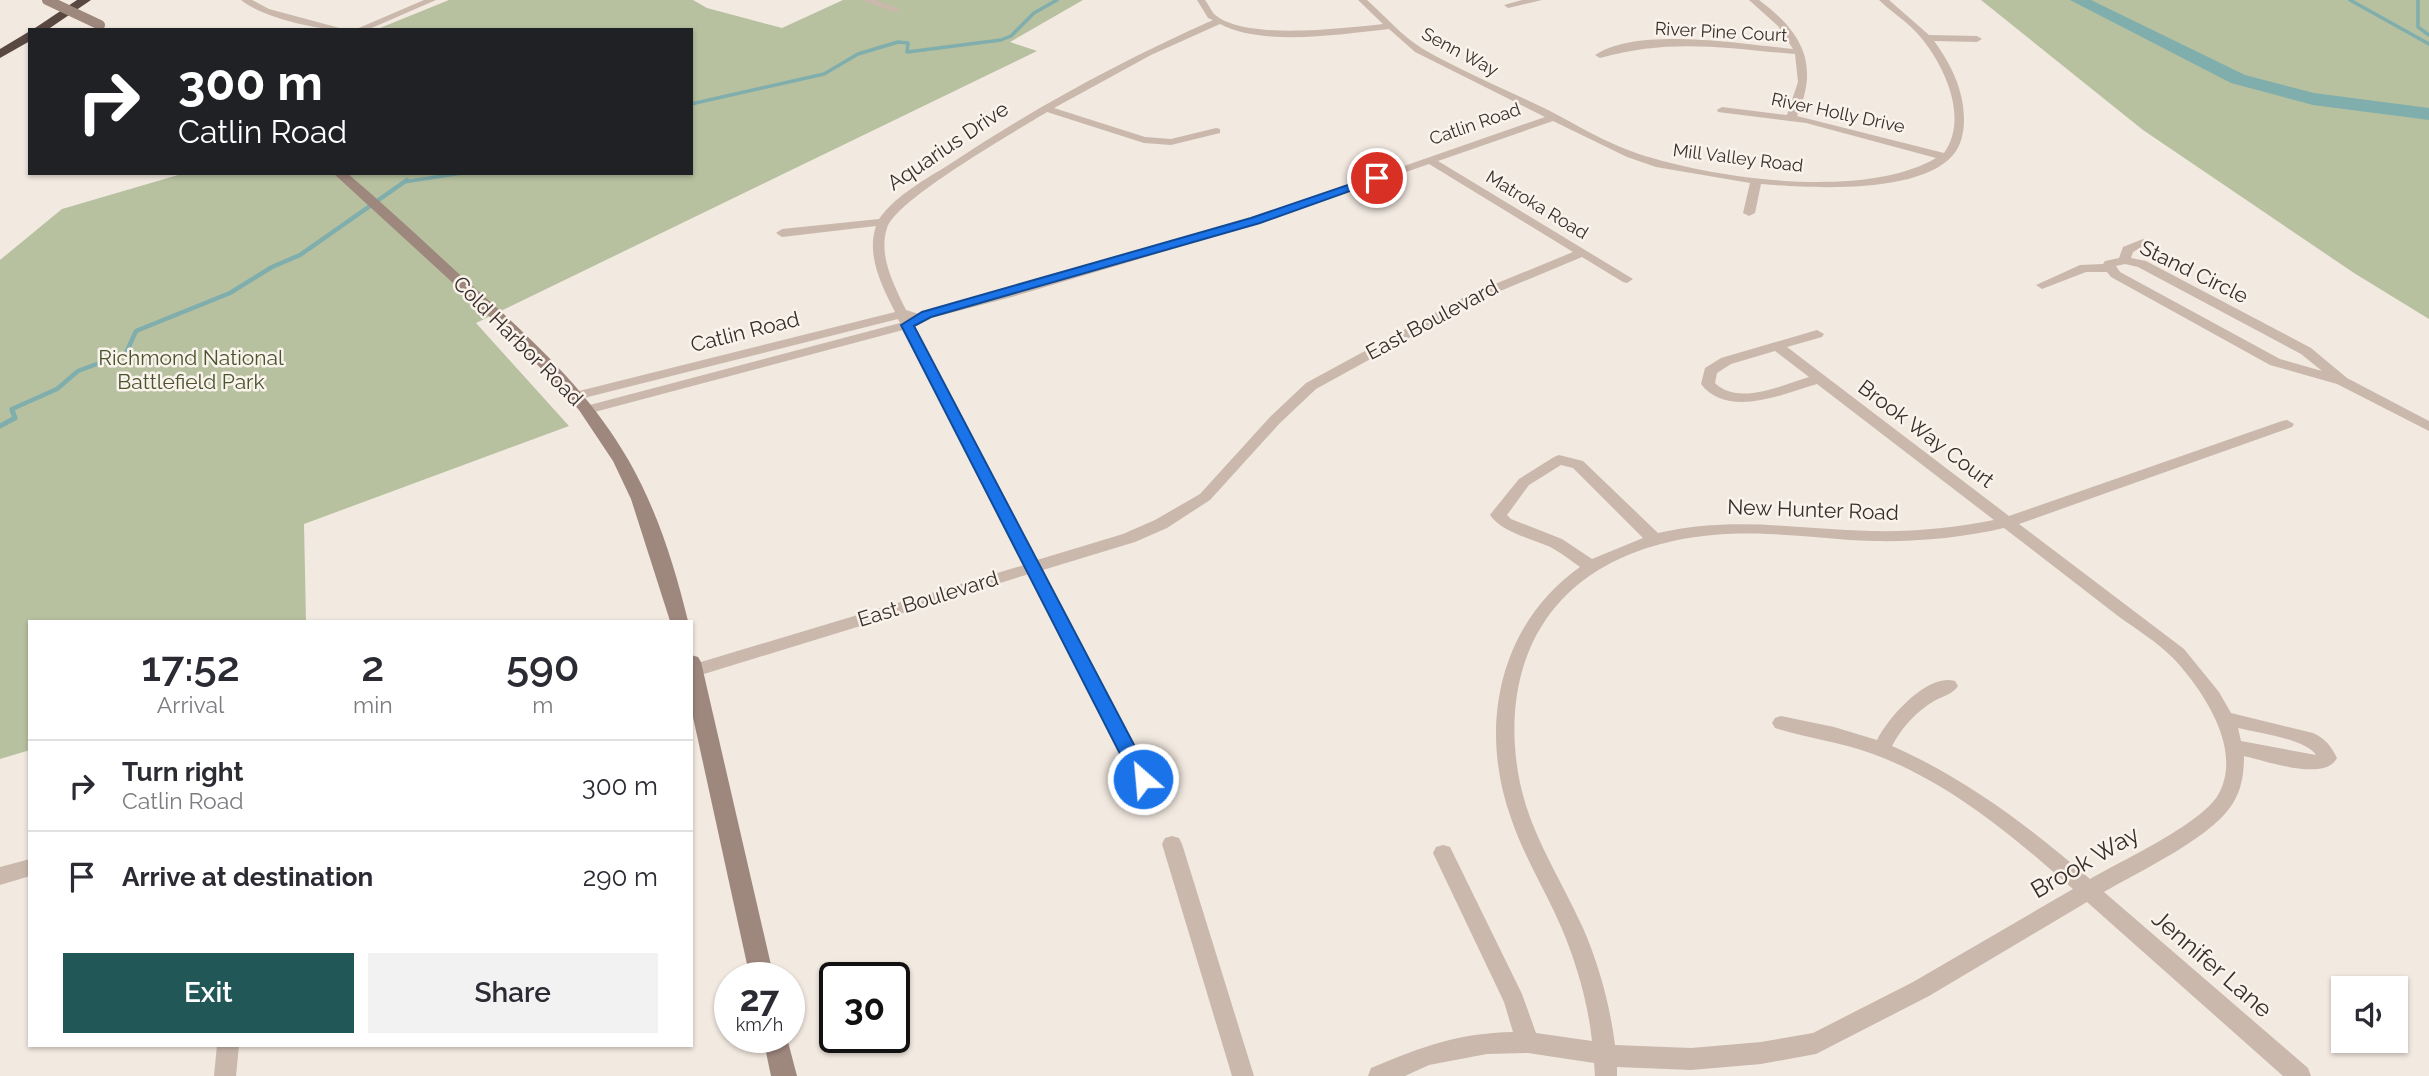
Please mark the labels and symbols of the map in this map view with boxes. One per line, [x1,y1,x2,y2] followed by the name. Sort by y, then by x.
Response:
[1654,18,1788,45] street label: River Pine Court
[1418,23,1502,81] street label: Senn Way
[1769,88,1907,137] street label: River Holly Drive
[882,96,1013,195] street label: Aquarius Drive
[1426,98,1523,149] street label: Catlin Road
[1672,139,1804,176] street label: Mill Valley Road
[1347,148,1407,208] pin
[1482,166,1592,243] street label: Matroka Road
[2136,235,2252,308] street label: Stand Circle
[448,271,588,411] street label: Cold Harbor Road
[1361,274,1502,365] street label: East Boulevard
[688,306,802,357] street label: Catlin Road
[98,345,284,394] park label: Richmond National Battlefield Park
[1853,374,1999,493] street label: Brook Way Court
[1727,494,1899,525] street label: New Hunter Road
[854,565,1001,632] street label: East Boulevard
[1106,742,1180,816] position arrow
[2025,819,2144,904] street label: Brook Way
[2146,904,2278,1024] street label: Jennifer Lane
[819,962,910,1053] speed limit sign: 30

